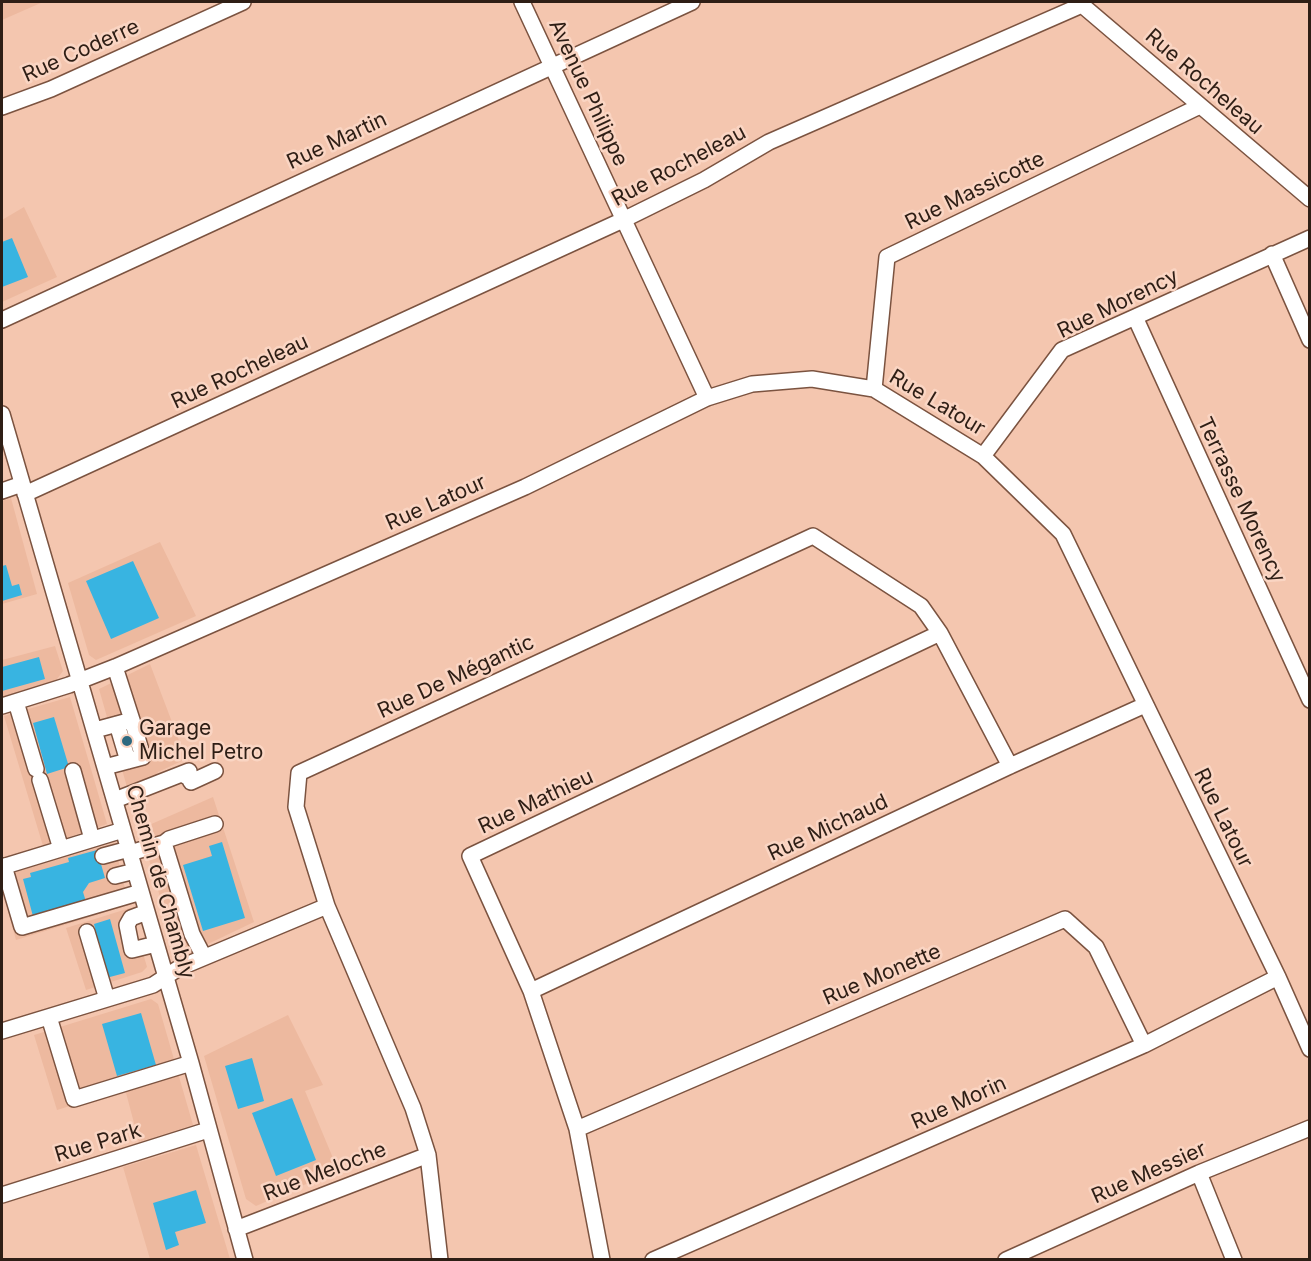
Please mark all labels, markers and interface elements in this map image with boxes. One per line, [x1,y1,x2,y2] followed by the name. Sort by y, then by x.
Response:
[19,14,143,88] street label: Rue Coderre
[543,16,633,170] street label: Avenue Philippe
[1140,24,1268,140] street label: Rue Rocheleau
[283,107,391,175] street label: Rue Martin
[608,120,750,212] street label: Rue Rocheleau
[901,146,1049,236] street label: Rue Massicotte
[1053,264,1183,344] street label: Rue Morency
[167,329,313,415] street label: Rue Rocheleau
[885,365,989,441] street label: Rue Latour
[1192,413,1290,587] street label: Terrasse Morency
[382,470,490,536] street label: Rue Latour
[374,630,538,724] street label: Rue De Mégantic
[139,716,263,766] place label: Garage Michel Petro
[120,734,134,748] marker: Garage Michel Petro
[475,764,597,840] street label: Rue Mathieu
[1188,764,1258,872] street label: Rue Latour
[120,782,200,982] street label: Chemin de Chambly
[764,789,892,867] street label: Rue Michaud
[819,939,945,1011] street label: Rue Monette
[908,1071,1010,1135] street label: Rue Morin
[52,1118,144,1168] street label: Rue Park
[260,1137,390,1207] street label: Rue Meloche
[1088,1137,1210,1209] street label: Rue Messier

